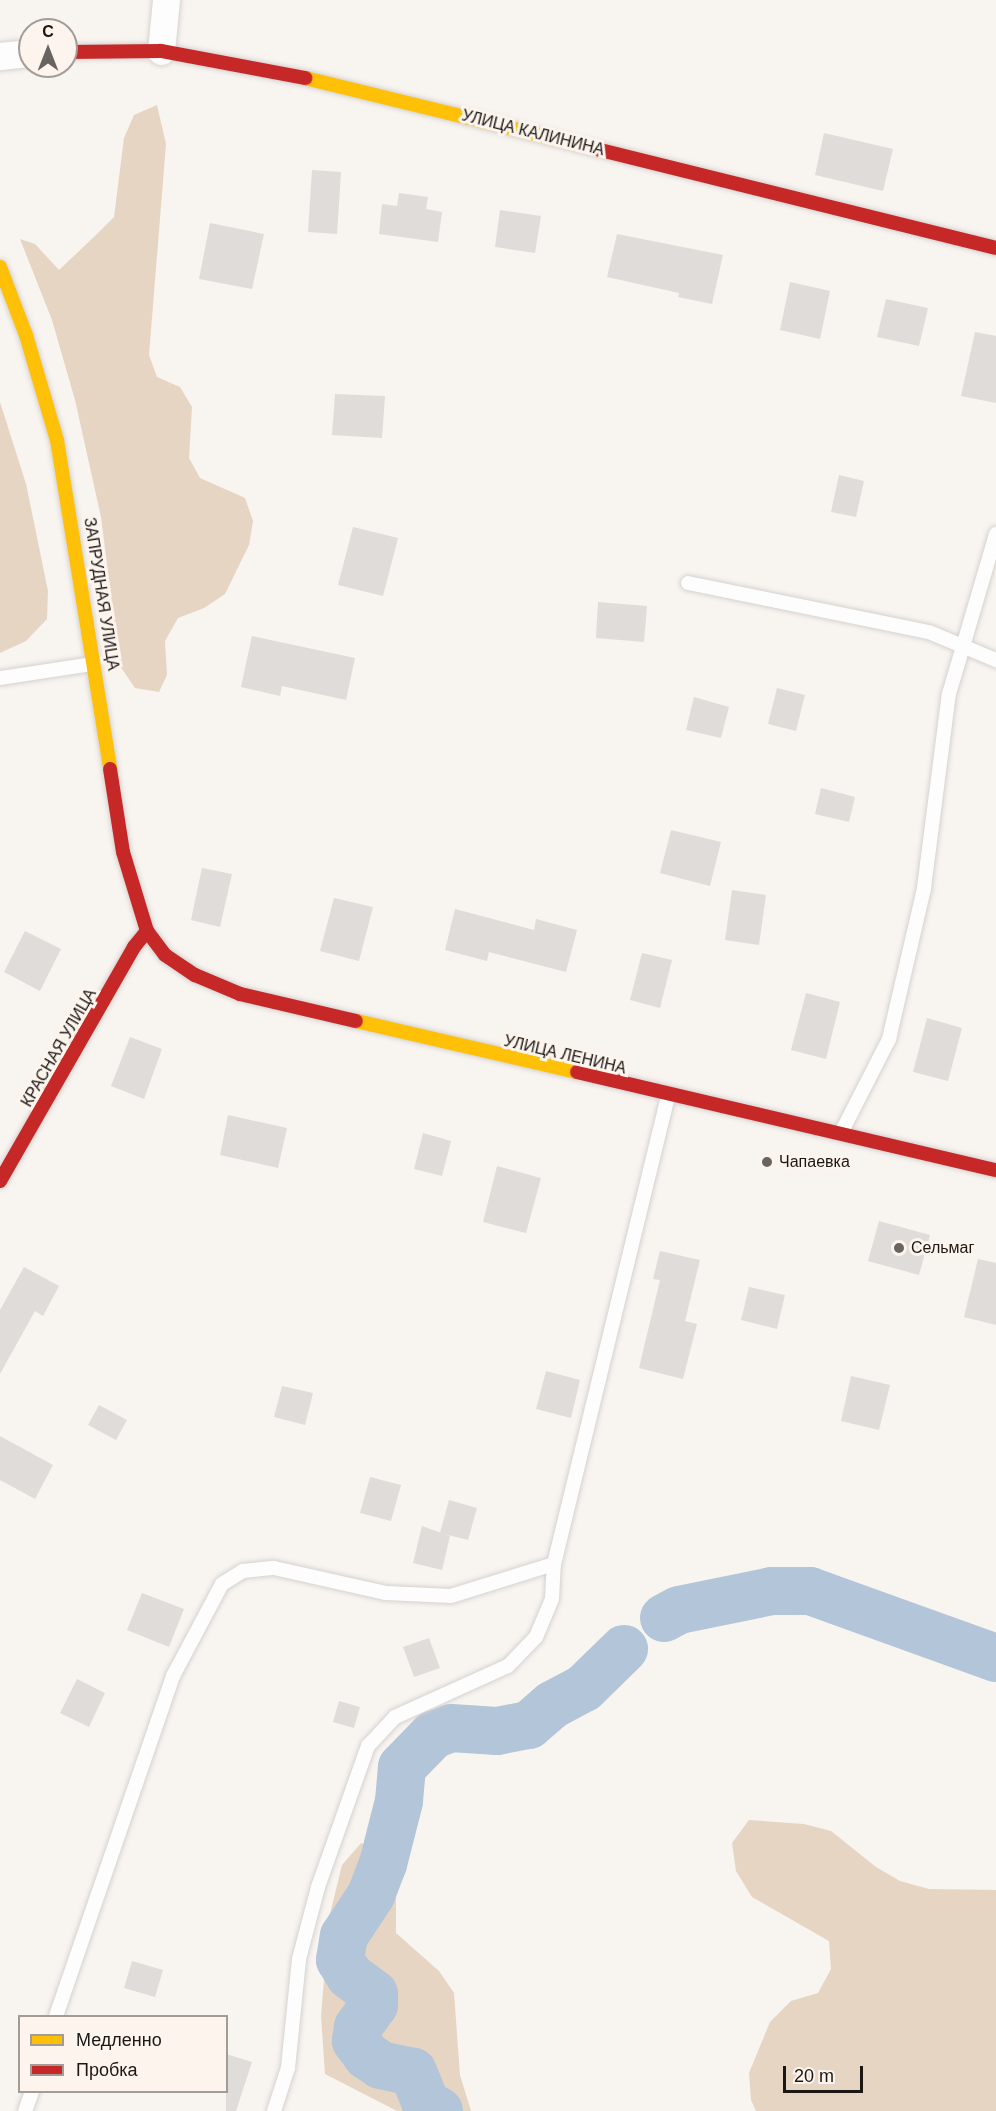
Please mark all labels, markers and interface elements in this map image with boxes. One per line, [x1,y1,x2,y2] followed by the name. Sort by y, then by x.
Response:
[18,18,78,78] north arrow
[42,23,54,40] text: С
[460,106,606,160] street label: УЛИЦА КАЛИНИНА
[79,516,123,672] street label: ЗАПРУДНАЯ УЛИЦА
[17,986,101,1110] street label: КРАСНАЯ УЛИЦА
[502,1032,628,1078] street label: УЛИЦА ЛЕНИНА
[779,1152,850,1172] place label: Чапаевка
[760,1155,774,1169] marker: Чапаевка
[911,1238,974,1258] place label: Сельмаг
[892,1241,906,1255] marker: Сельмаг
[18,2015,228,2093] legend
[76,2030,162,2050] text: Медленно
[786,2054,866,2092] scale bar
[76,2060,138,2080] text: Пробка
[794,2066,834,2086] text: 20 m

